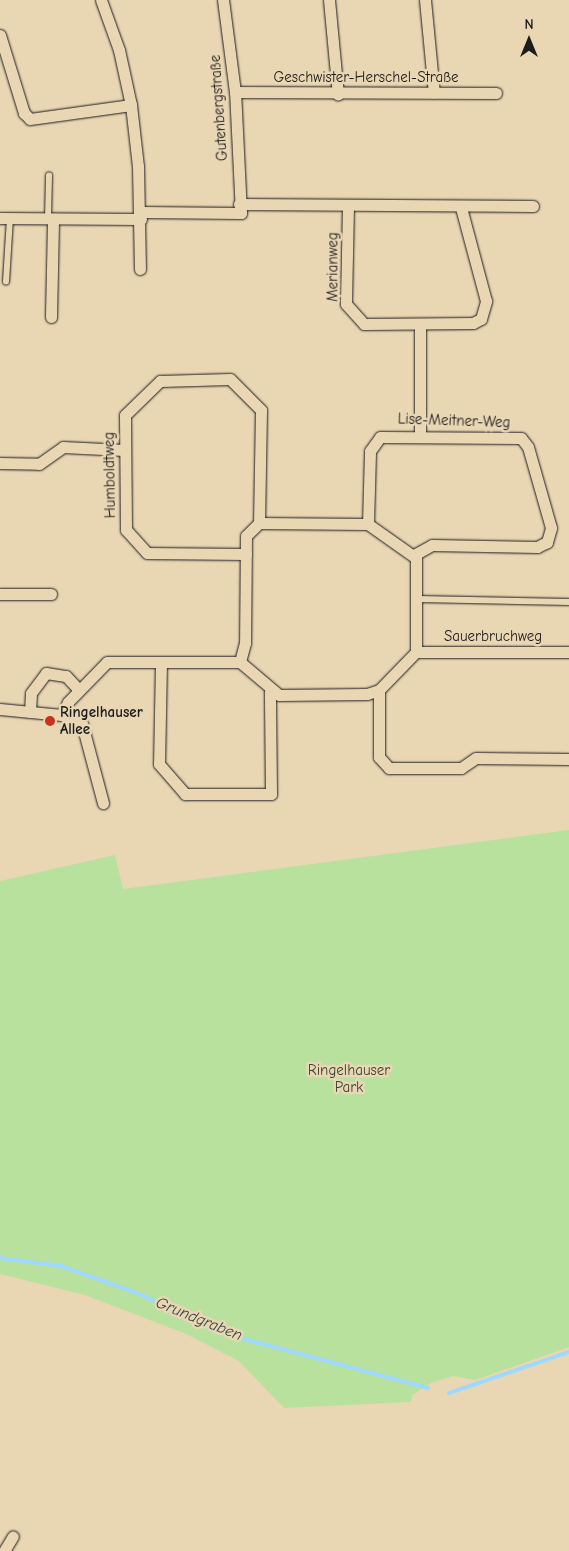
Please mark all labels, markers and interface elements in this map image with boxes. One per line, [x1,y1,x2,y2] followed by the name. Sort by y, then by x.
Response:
[504,15,554,65] north arrow
[524,16,534,33] text: N
[206,54,232,162] street label: Gutenbergstraße
[273,69,459,87] street label: Geschwister-Herschel-Straße
[324,232,342,302] street label: Merianweg
[397,410,511,432] street label: Lise-Meitner-Weg
[100,432,120,518] street label: Humboldtweg
[444,628,542,646] street label: Sauerbruchweg
[60,703,143,738] place label: Ringelhauser Allee
[44,715,56,727] marker: Ringelhauser Allee
[308,1061,390,1096] park label: Ringelhauser Park
[153,1293,245,1345] water label: Grundgraben

